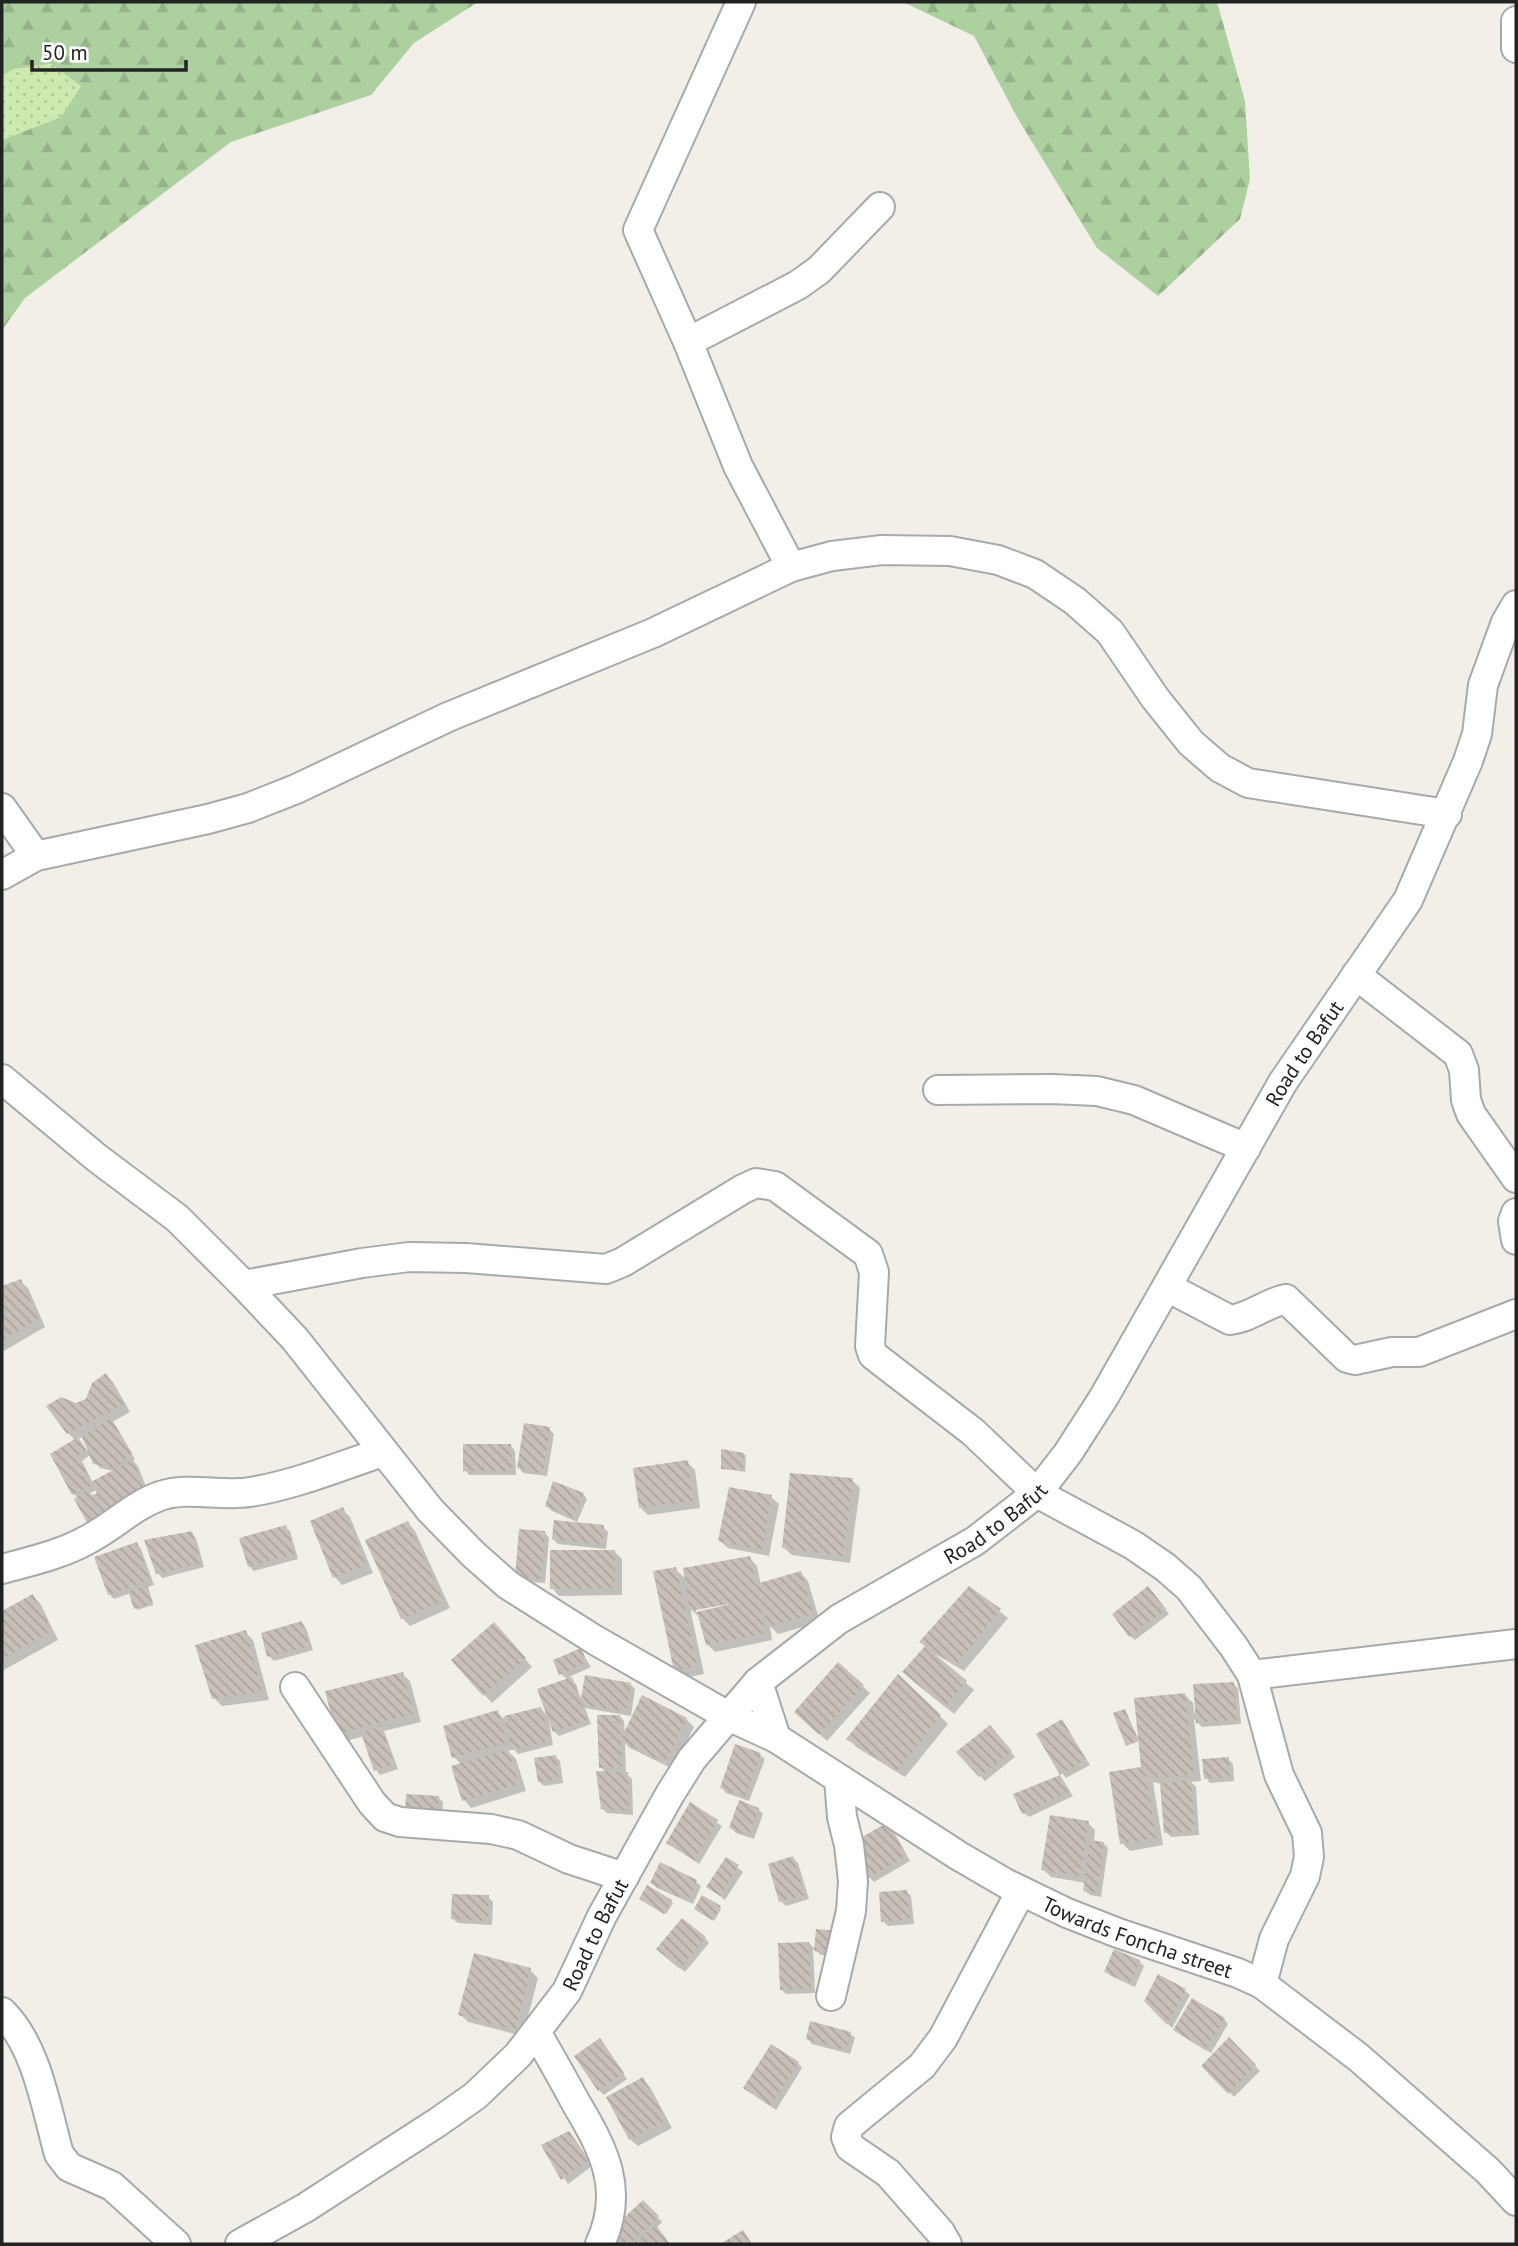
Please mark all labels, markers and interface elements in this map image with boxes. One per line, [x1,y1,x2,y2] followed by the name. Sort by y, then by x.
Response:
[32,28,186,72] scale bar
[42,39,88,66] text: 50 m
[1259,995,1349,1111] street label: Road to Bafut
[938,1478,1053,1570] street label: Road to Bafut
[556,1873,634,1995] street label: Road to Bafut
[1038,1890,1236,1984] street label: Towards Foncha street

